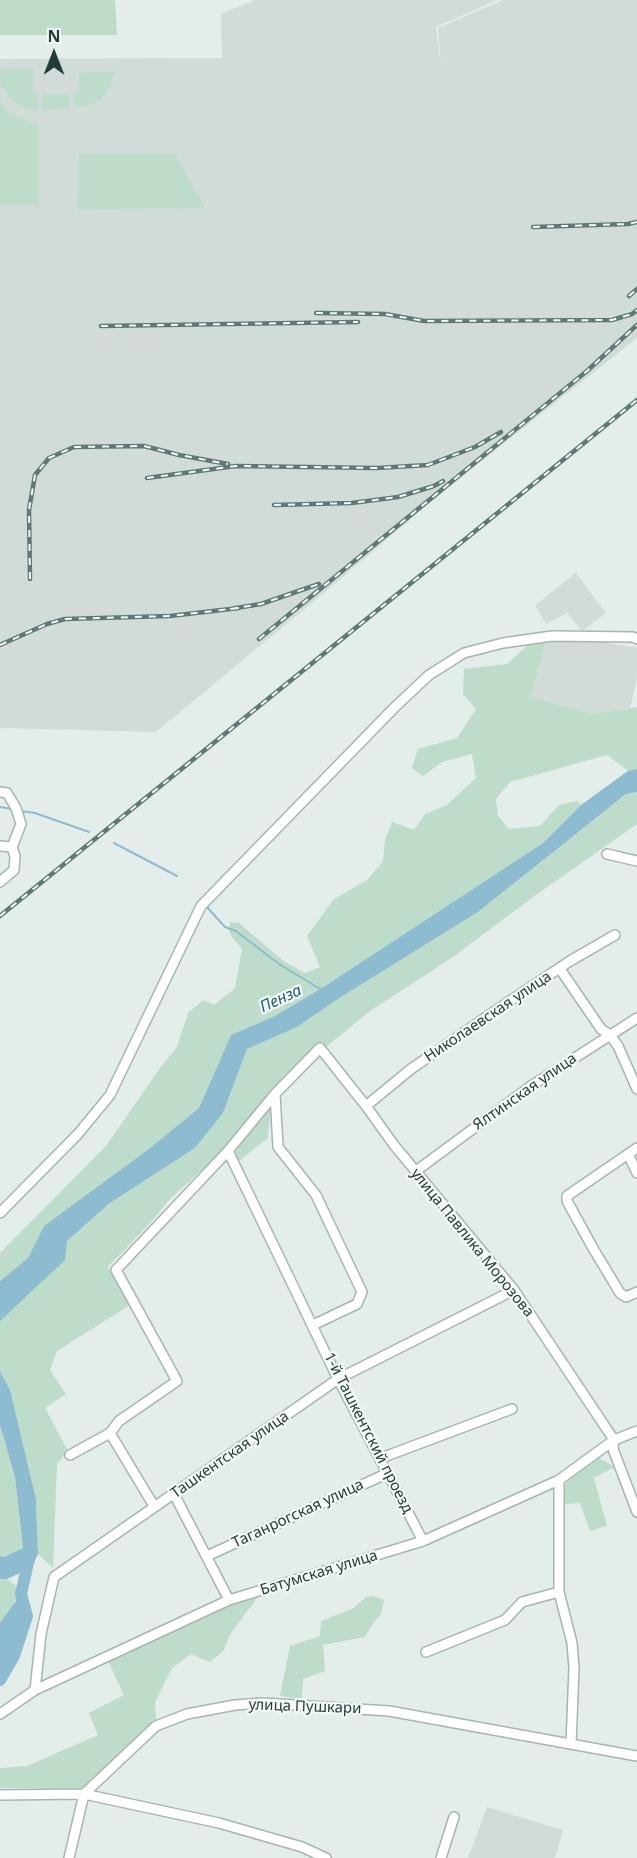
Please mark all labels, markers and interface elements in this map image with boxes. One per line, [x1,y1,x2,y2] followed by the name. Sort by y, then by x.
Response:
[24,24,84,84] north arrow
[47,25,61,47] text: N
[421,968,555,1066] street label: Николаевская улица
[257,981,305,1017] water label: Пенза
[470,1050,580,1134] street label: Ялтинская улица
[407,1165,537,1321] street label: улица Павлика Морозова
[320,1350,416,1516] street label: 1-й Ташкентский проезд
[168,1407,292,1503] street label: Ташкентская улица
[229,1476,367,1552] street label: Таганрогская улица
[258,1547,380,1599] street label: Батумская улица
[248,1696,362,1718] street label: улица Пушкари

